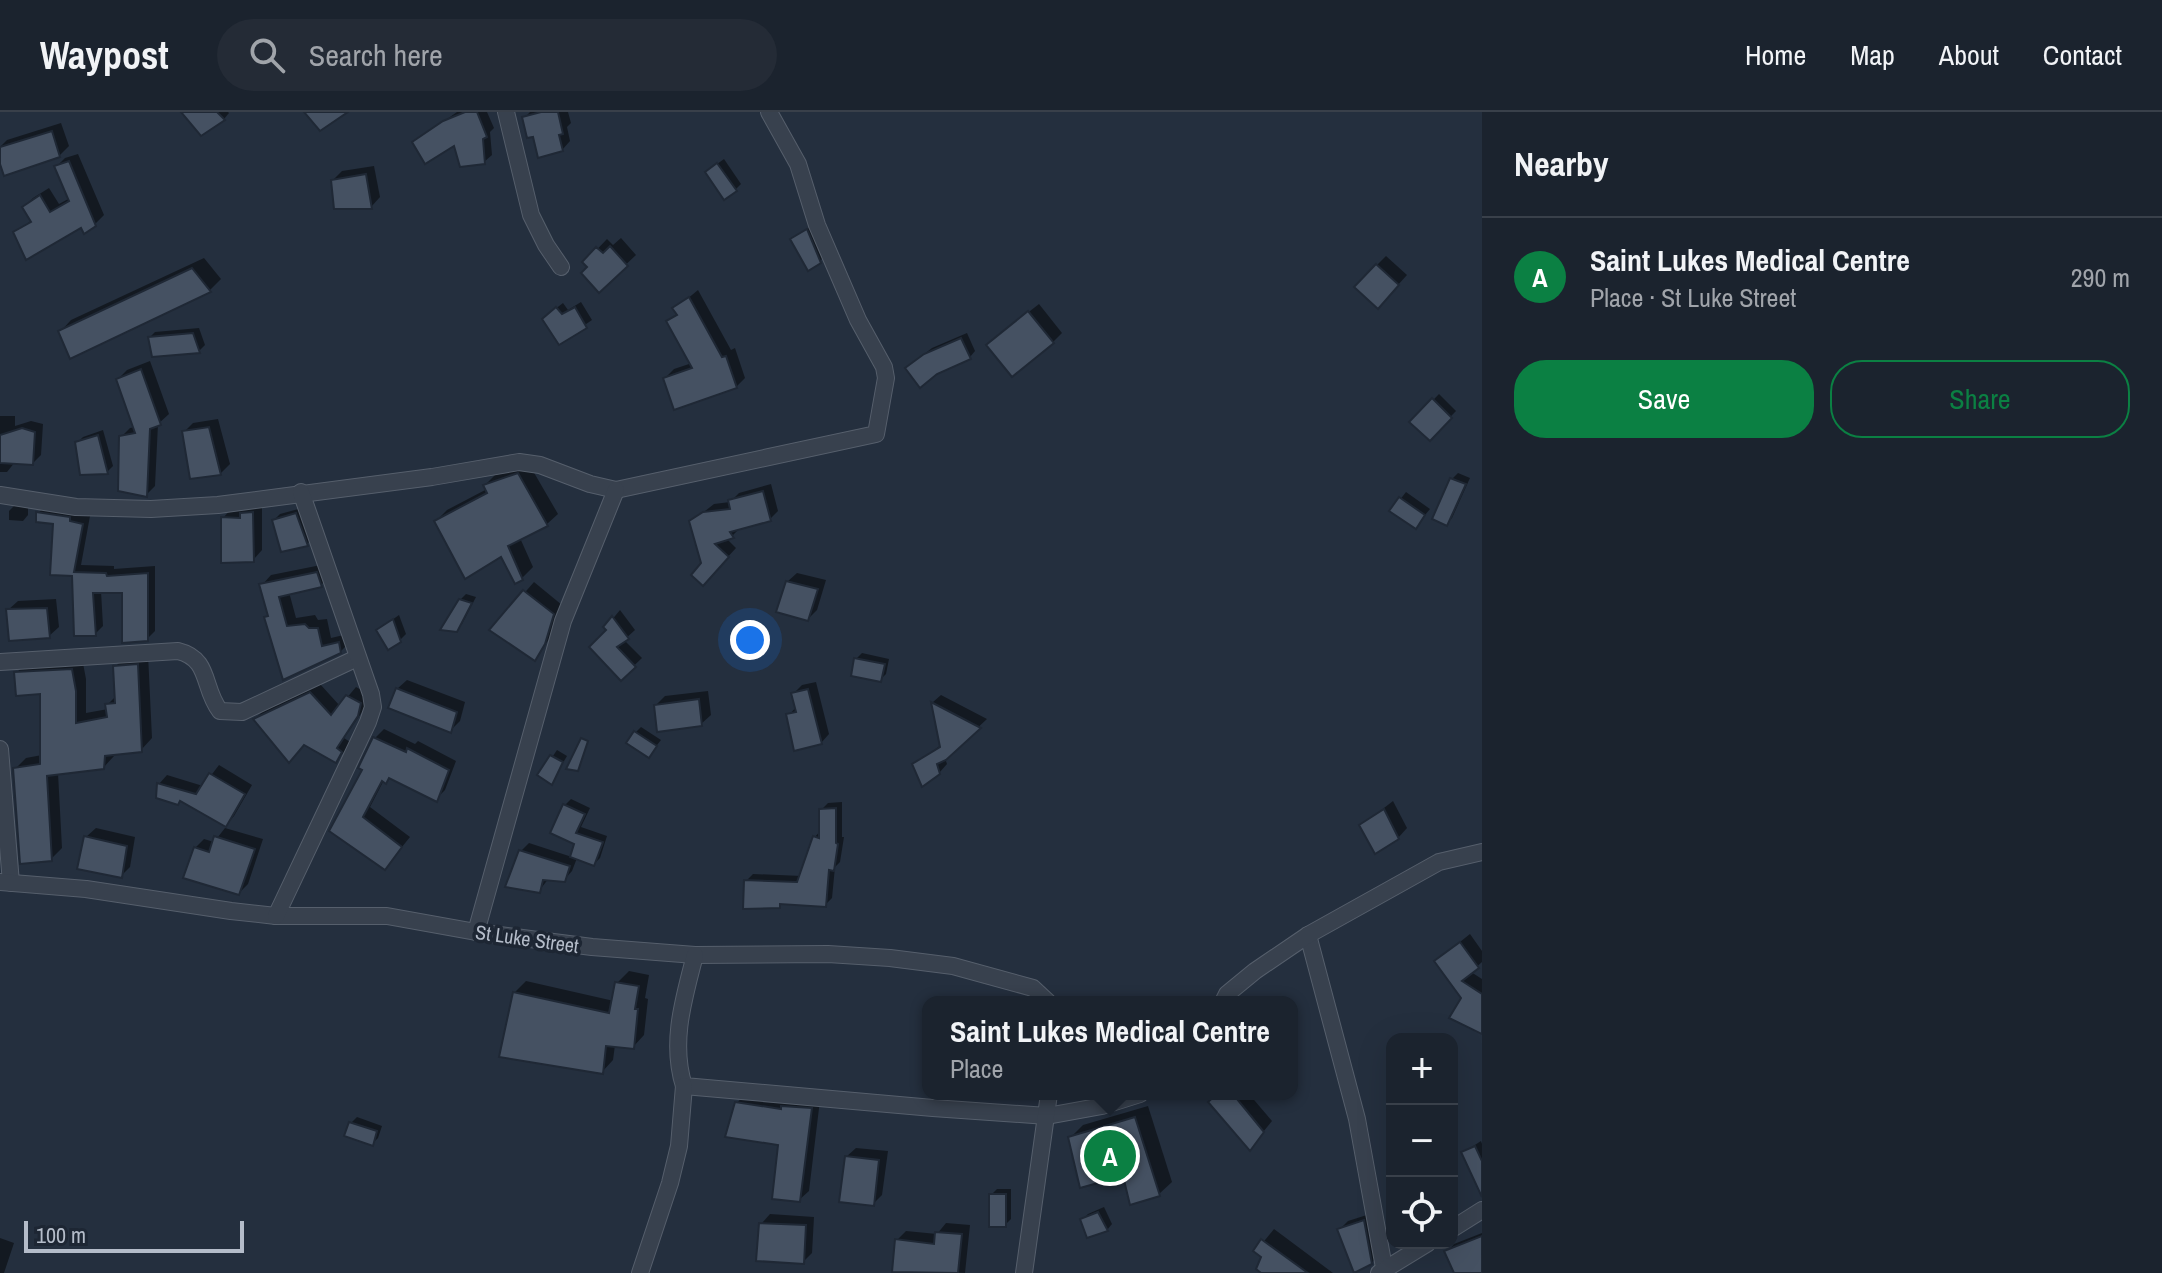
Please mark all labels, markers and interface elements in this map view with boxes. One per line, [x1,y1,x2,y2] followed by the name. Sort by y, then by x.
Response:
[217,19,777,91] search box
[40,30,169,81] text: Waypost
[245,33,289,77] icon: search
[309,35,443,75] text: Search here
[1745,36,1806,74] text: Home
[1850,36,1895,74] text: Map
[1939,36,1999,74] text: About
[2043,36,2122,74] text: Contact
[1514,141,1609,187] text: Nearby
[1590,240,1910,280] text: Saint Lukes Medical Centre
[1532,260,1548,295] text: A
[2071,260,2130,295] text: 290 m
[1590,280,1796,315] text: Place · St Luke Street
[1514,360,1814,438] button: Save
[1830,360,2130,438] button: Share
[730,620,770,660] your location
[474,918,581,959] street label: St Luke Street
[922,996,1298,1100] popup
[950,1011,1270,1051] text: Saint Lukes Medical Centre
[1386,1033,1458,1249] map controls
[1386,1033,1458,1105] button: +
[950,1051,1003,1086] text: Place
[1386,1105,1458,1177] button: −
[1084,1126,1136,1186] pin: A
[1386,1177,1458,1249] button: locate
[24,1217,244,1253] scale bar
[36,1220,86,1250] text: 100 m

